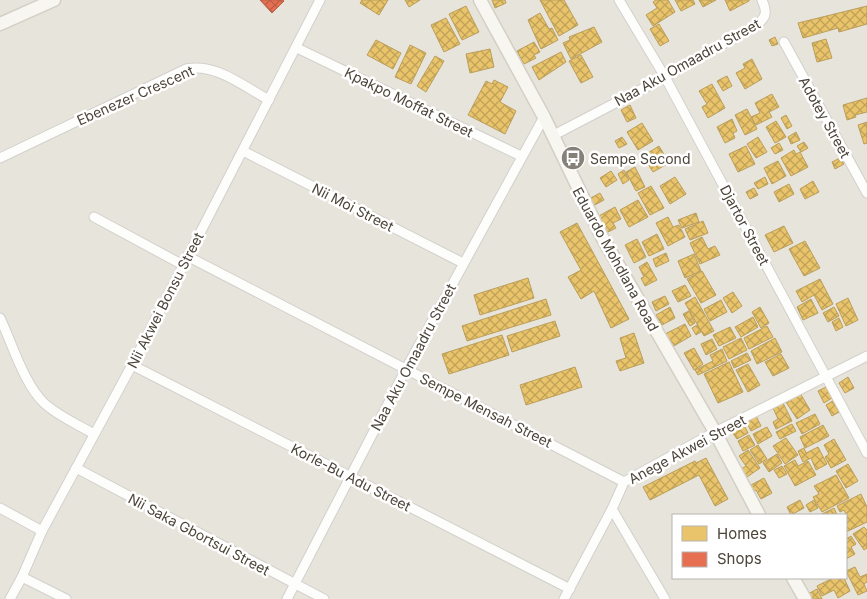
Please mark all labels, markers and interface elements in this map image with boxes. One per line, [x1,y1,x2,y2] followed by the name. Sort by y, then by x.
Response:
[611,15,763,109] street label: Naa Aku Omaadru Street
[74,61,196,128] street label: Ebenezer Crescent
[342,63,477,141] street label: Kpakpo Moffat Street
[796,73,855,161] street label: Adotey Street
[560,145,586,171] bus stop icon: Sempe Second
[590,150,690,167] place label: Sempe Second
[309,179,397,235] street label: Nii Moi Street
[717,182,773,268] street label: Djartor Street
[569,184,663,334] street label: Eduardo Mohdlana Road
[123,229,207,371] street label: Nii Akwei Bonsu Street
[367,280,459,433] street label: Naa Aku Omaadru Street
[417,369,555,451] street label: Sempe Mensah Street
[625,411,749,487] street label: Anege Akwei Street
[288,439,414,515] street label: Korle-Bu Adu Street
[125,490,273,579] street label: Nii Saka Gbortsui Street
[672,514,847,579] legend
[717,524,767,543] text: Homes
[717,549,762,568] text: Shops

